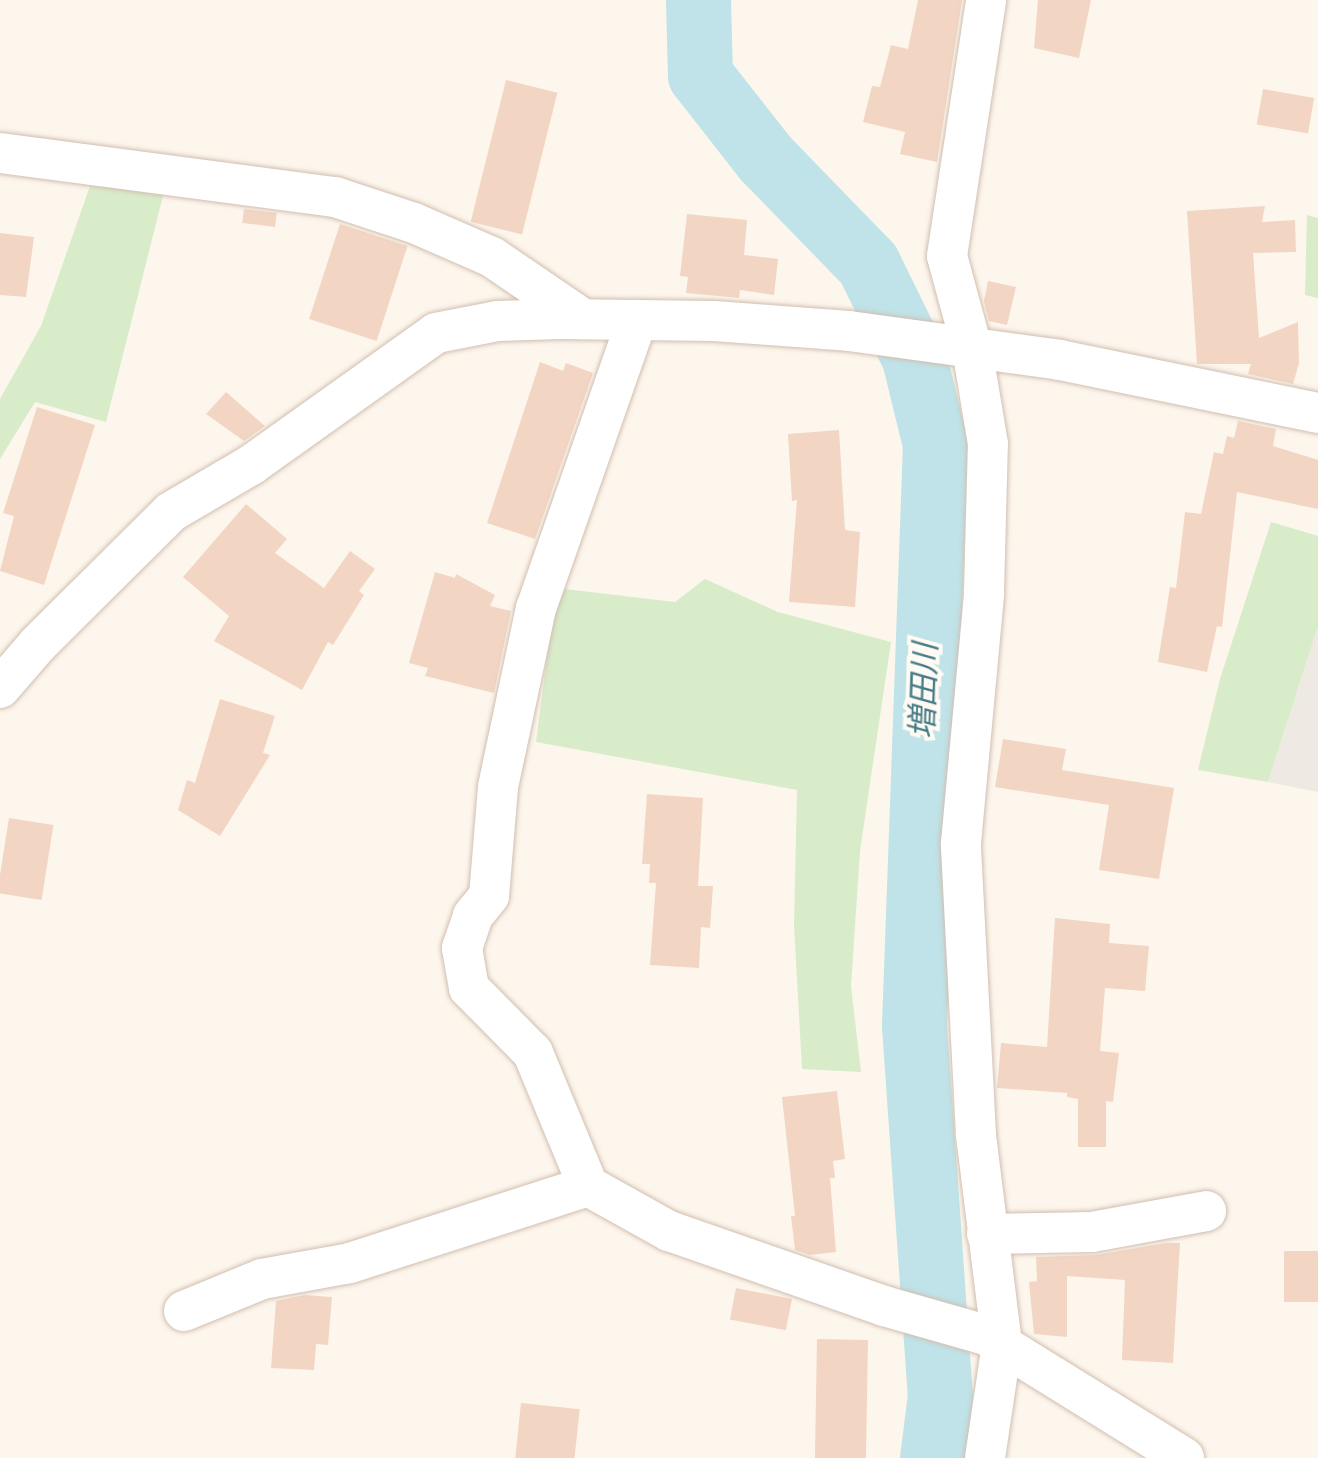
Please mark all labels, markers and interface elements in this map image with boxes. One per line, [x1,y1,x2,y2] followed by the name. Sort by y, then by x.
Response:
[905,642,947,740] water label: 増田川

